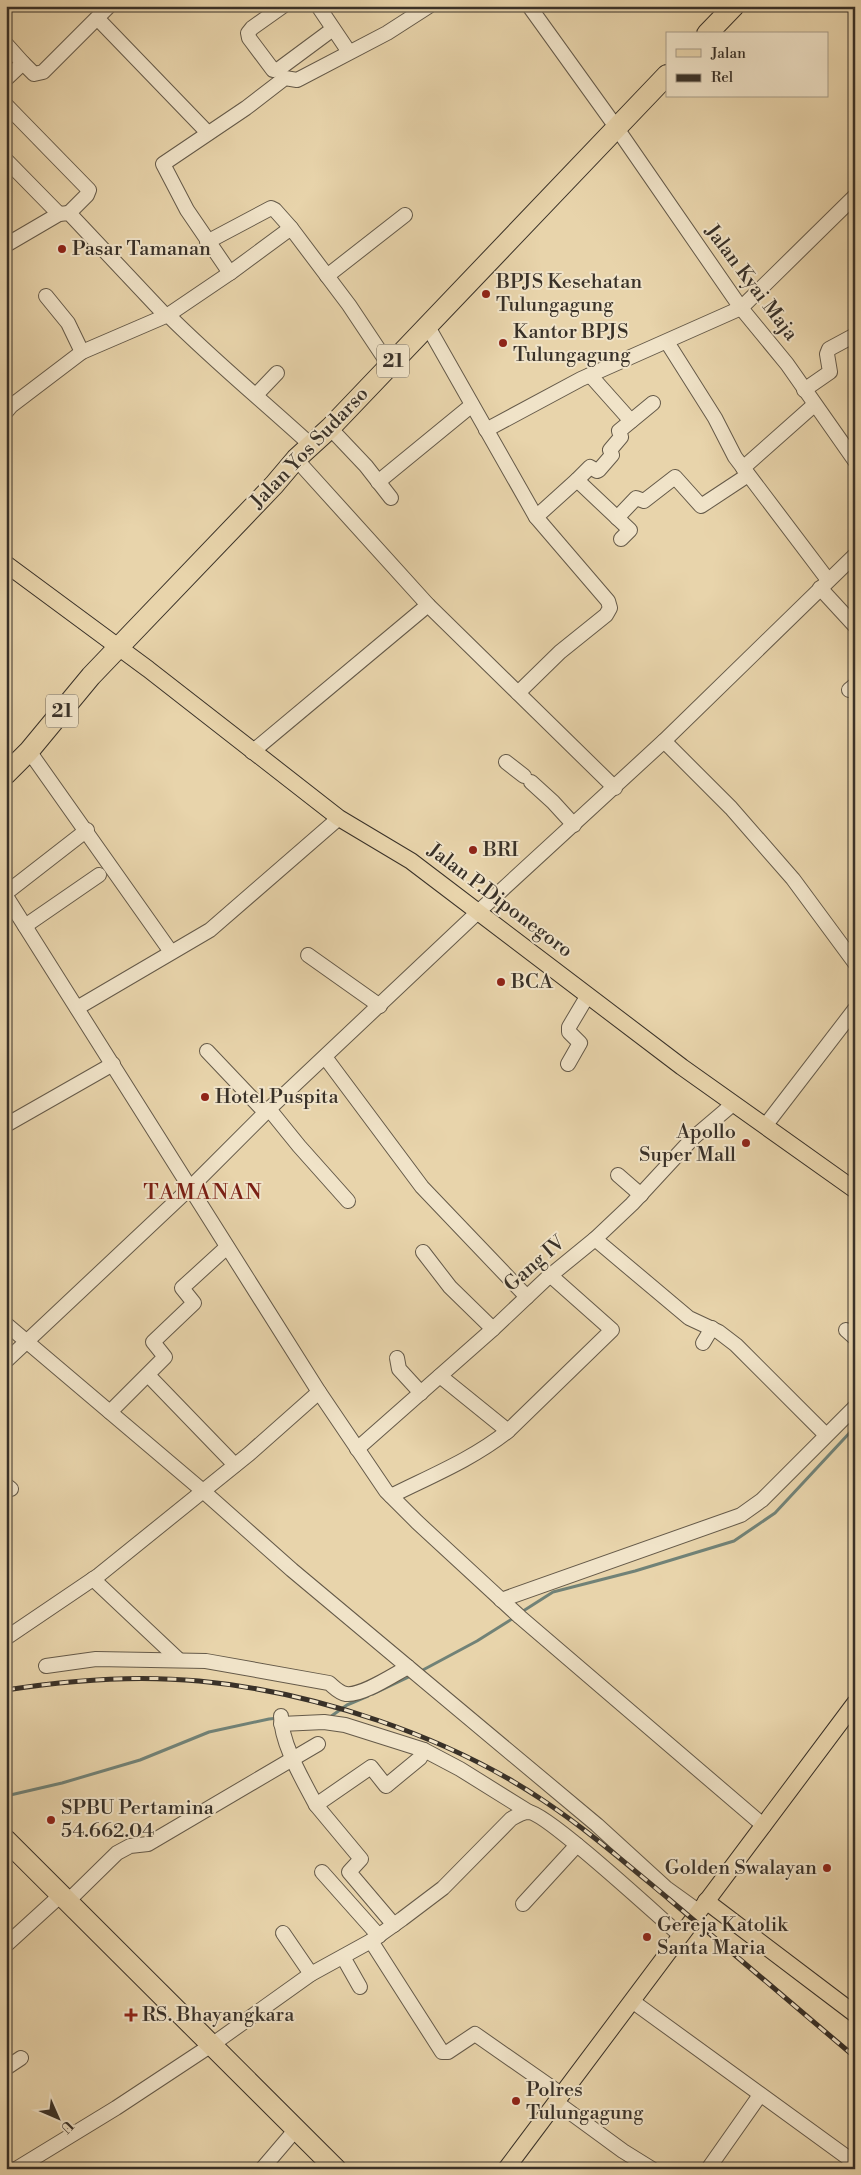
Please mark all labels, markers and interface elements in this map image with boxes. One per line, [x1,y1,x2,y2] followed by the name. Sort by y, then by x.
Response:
[666,32,828,98] legend
[710,44,746,63] text: Jalan
[711,68,734,87] text: Rel
[699,219,803,347] street label: Jalan Kyai Maja
[72,237,211,262] place label: Pasar Tamanan
[56,243,68,255] marker: Pasar Tamanan
[495,270,642,318] place label: BPJS Kesehatan Tulungagung
[480,288,492,300] marker: BPJS Kesehatan Tulungagung
[513,320,631,368] place label: Kantor BPJS Tulungagung
[497,337,509,349] marker: Kantor BPJS Tulungagung
[377,344,409,378] road number: 21
[245,382,374,515] street label: Jalan Yos Sudarso
[46,694,78,728] road number: 21
[422,838,577,964] street label: Jalan P.Diponegoro
[482,838,519,863] place label: BRI
[467,844,479,856] marker: BRI
[510,970,554,995] place label: BCA
[495,976,507,988] marker: BCA
[215,1085,339,1110] place label: Hotel Puspita
[199,1091,211,1103] marker: Hotel Puspita
[639,1120,736,1168] place label: Apollo Super Mall
[740,1137,752,1149] marker: Apollo Super Mall
[143,1179,263,1206] district label: TAMANAN
[499,1230,571,1297] street label: Gang IV
[61,1796,215,1844] place label: SPBU Pertamina 54.662.04
[45,1814,57,1826] marker: SPBU Pertamina 54.662.04
[665,1856,817,1881] place label: Golden Swalayan
[821,1862,833,1874] marker: Golden Swalayan
[657,1913,789,1961] place label: Gereja Katolik Santa Maria
[641,1931,653,1943] marker: Gereja Katolik Santa Maria
[142,2003,295,2028] place label: RS. Bhayangkara
[124,2008,138,2022] marker: RS. Bhayangkara
[526,2078,644,2126] place label: Polres Tulungagung
[32,2092,82,2142] north arrow
[510,2095,522,2107] marker: Polres Tulungagung
[56,2116,77,2137] text: U

